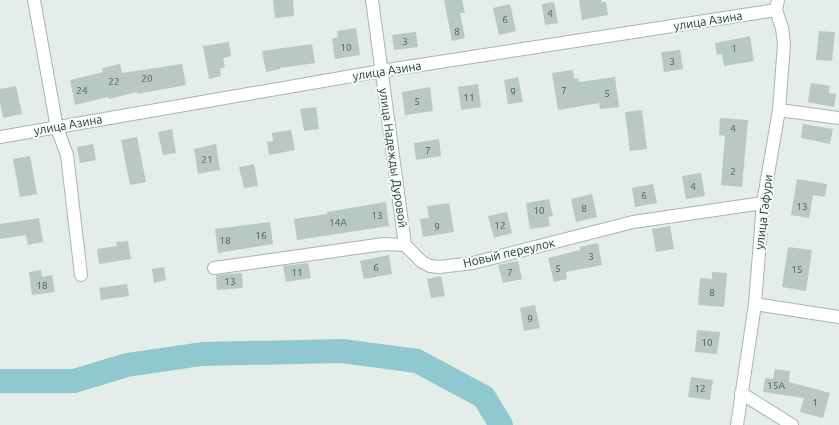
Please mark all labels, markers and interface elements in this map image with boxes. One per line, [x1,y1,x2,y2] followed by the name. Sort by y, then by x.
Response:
[547,8,553,19] house number: 4
[673,9,743,32] street label: улица Азина
[502,14,508,25] house number: 6
[454,26,460,37] house number: 8
[402,36,408,47] house number: 3
[340,42,352,53] house number: 10
[731,43,737,54] house number: 1
[669,56,675,67] house number: 3
[352,59,422,82] street label: улица Азина
[141,73,153,84] house number: 20
[108,76,120,87] house number: 22
[76,85,88,96] house number: 24
[561,85,567,96] house number: 7
[510,86,516,97] house number: 9
[377,87,410,229] street label: улица Надежды Дуровой
[604,88,610,99] house number: 5
[463,92,475,103] house number: 11
[414,96,420,107] house number: 5
[33,112,103,137] street label: улица Азина
[730,123,736,134] house number: 4
[425,145,431,156] house number: 7
[201,154,213,165] house number: 21
[730,166,736,177] house number: 2
[752,174,775,250] street label: улица Гафури
[690,181,696,192] house number: 4
[641,190,647,201] house number: 6
[796,201,808,212] house number: 13
[581,203,587,214] house number: 8
[533,205,545,216] house number: 10
[371,210,383,221] house number: 13
[329,217,347,228] house number: 14А
[494,220,506,231] house number: 12
[434,221,440,232] house number: 9
[255,230,267,241] house number: 16
[219,235,231,246] house number: 18
[462,236,556,269] street label: Новый переулок
[588,251,594,262] house number: 3
[373,262,379,273] house number: 6
[555,263,561,274] house number: 5
[791,264,803,275] house number: 15
[291,267,303,278] house number: 11
[507,267,513,278] house number: 7
[224,276,236,287] house number: 13
[36,280,48,291] house number: 18
[709,287,715,298] house number: 8
[527,313,533,324] house number: 9
[701,337,713,348] house number: 10
[767,380,785,391] house number: 15А
[694,383,706,394] house number: 12
[812,397,818,408] house number: 1

